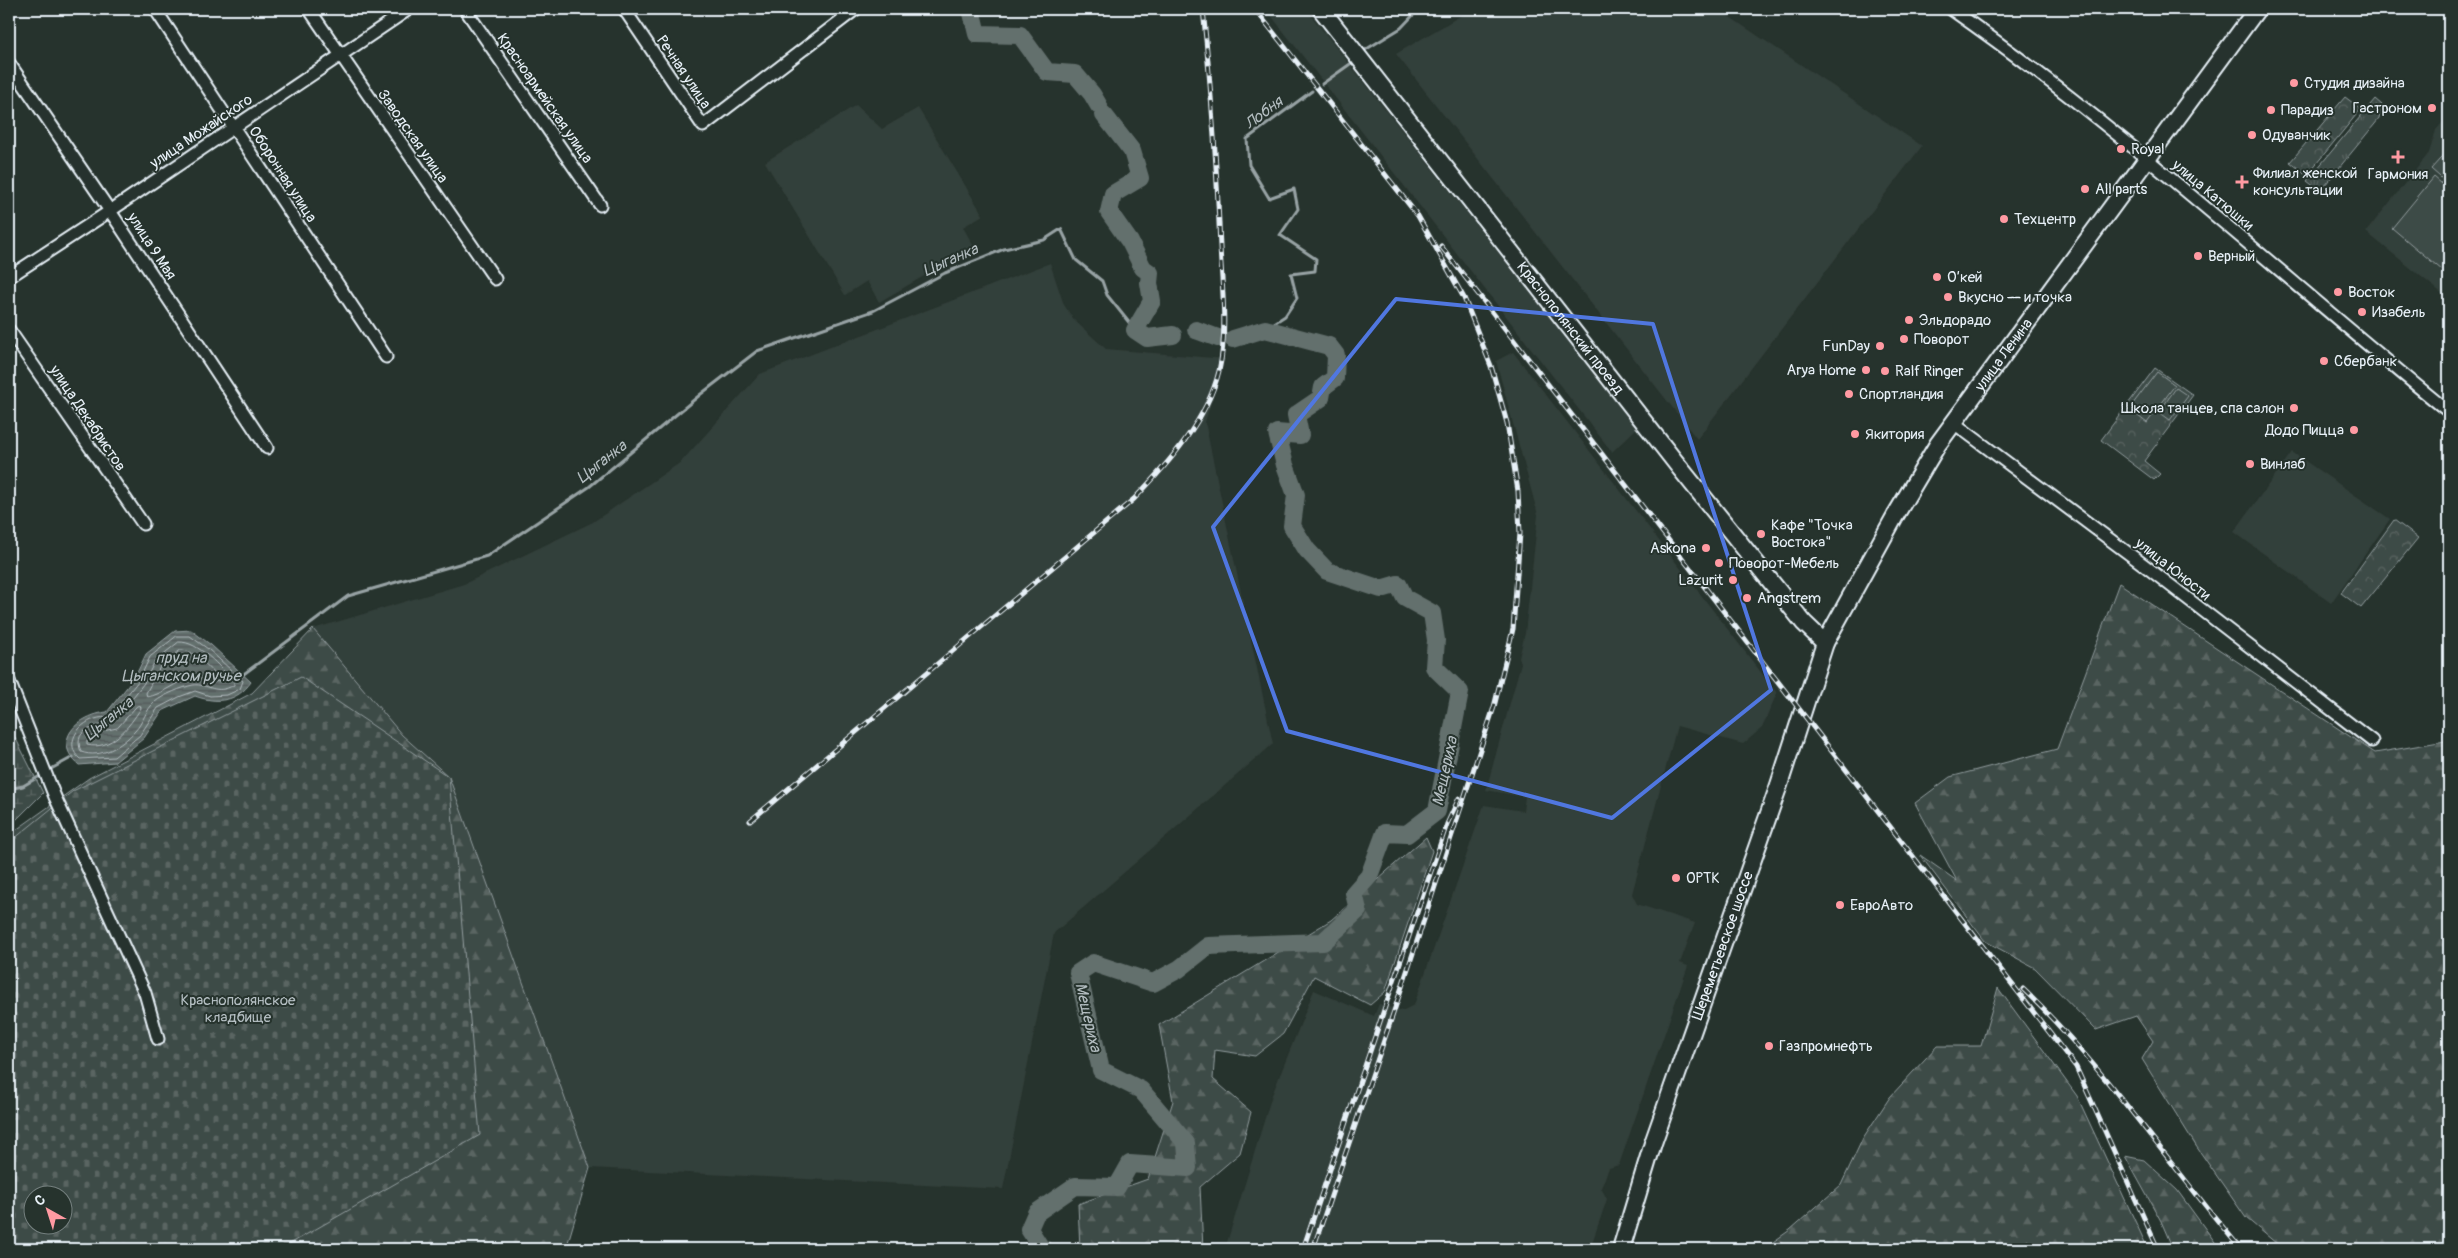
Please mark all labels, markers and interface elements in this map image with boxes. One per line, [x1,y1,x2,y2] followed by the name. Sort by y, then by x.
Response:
[493,30,597,167] street label: Красноармейская улица
[652,32,715,113] street label: Речная улица
[2304,74,2405,93] place label: Студия дизайна
[2288,77,2300,89] marker: Студия дизайна
[373,86,452,187] street label: Заводская улица
[145,90,256,173] street label: улица Можайского
[1240,91,1288,134] water label: Лобня
[2352,99,2422,118] place label: Гастроном
[2281,101,2334,120] place label: Парадиз
[2426,102,2438,114] marker: Гастроном
[2265,104,2277,116] marker: Парадиз
[244,123,321,226] street label: Оборонная улица
[2262,126,2331,145] place label: Одуванчик
[2246,129,2258,141] marker: Одуванчик
[2131,140,2165,159] place label: Royal
[2115,143,2127,155] marker: Royal
[2392,151,2404,163] marker: Гармония
[2167,155,2258,235] street label: улица Катюшки
[2253,164,2358,200] place label: Филиал женской консультации
[2368,165,2428,184] place label: Гармония
[2235,175,2249,189] marker: Филиал женской консультации
[2095,180,2148,199] place label: All parts
[2079,183,2091,195] marker: All parts
[122,208,180,283] street label: улица 9 Мая
[2014,210,2076,229] place label: Техцентр
[1998,213,2010,225] marker: Техцентр
[920,238,982,281] water label: Цыганка
[2208,247,2255,266] place label: Верный
[2192,250,2204,262] marker: Верный
[1512,258,1628,398] street label: Краснополянский проезд
[1947,268,1982,287] place label: О’кей
[1931,271,1943,283] marker: О’кей
[2348,283,2395,302] place label: Восток
[2332,286,2344,298] marker: Восток
[1958,288,2072,307] place label: Вкусно — и точка
[1942,291,1954,303] marker: Вкусно — и точка
[2372,303,2426,322] place label: Изабель
[2356,306,2368,318] marker: Изабель
[1919,311,1991,330] place label: Эльдорадо
[1903,314,1915,326] marker: Эльдорадо
[1970,315,2037,396] street label: улица Ленина
[1914,330,1970,349] place label: Поворот
[1898,333,1910,345] marker: Поворот
[1822,337,1871,356] place label: FunDay
[1874,340,1886,352] marker: FunDay
[2334,352,2397,371] place label: Сбербанк
[2318,355,2330,367] marker: Сбербанк
[45,361,130,475] street label: улица Декабристов
[1786,361,1857,380] place label: Arya Home
[1895,362,1964,381] place label: Ralf Ringer
[1860,364,1872,376] marker: Arya Home
[1879,365,1891,377] marker: Ralf Ringer
[1859,385,1944,404] place label: Спортландия
[1843,388,1855,400] marker: Спортландия
[2121,399,2284,418] place label: Школа танцев, спа салон
[2288,402,2300,414] marker: Школа танцев, спа салон
[2264,421,2344,440] place label: Додо Пицца
[2348,424,2360,436] marker: Додо Пицца
[1865,425,1924,444] place label: Якитория
[1849,428,1861,440] marker: Якитория
[573,435,632,488] water label: Цыганка
[2260,455,2306,474] place label: Винлаб
[2244,458,2256,470] marker: Винлаб
[1771,516,1853,552] place label: Кафе "Точка Востока"
[1755,528,1767,540] marker: Кафе "Точка Востока"
[2130,533,2214,605] street label: улица Юности
[1650,539,1696,558] place label: Askona
[1700,542,1712,554] marker: Askona
[1729,554,1840,573] place label: Поворот-Мебель
[1713,557,1725,569] marker: Поворот-Мебель
[1678,571,1724,590] place label: Lazurit
[1727,574,1739,586] marker: Lazurit
[1757,589,1821,608] place label: Angstrem
[1741,592,1753,604] marker: Angstrem
[121,648,243,686] water label: пруд на Цыганском ручье
[80,692,139,745] water label: Цыганка
[1428,733,1462,808] water label: Мещериха
[1688,868,1758,1023] street label: Шереметьевское шоссе
[1686,869,1720,888] place label: ОРТК
[1670,872,1682,884] marker: ОРТК
[1850,896,1913,915] place label: ЕвроАвто
[1834,899,1846,911] marker: ЕвроАвто
[1070,981,1106,1055] water label: Мещериха
[181,991,296,1027] park label: Краснополянское кладбище
[1779,1037,1873,1056] place label: Газпромнефть
[1763,1040,1775,1052] marker: Газпромнефть
[22,1186,72,1236] north arrow
[31,1191,49,1210] text: С

